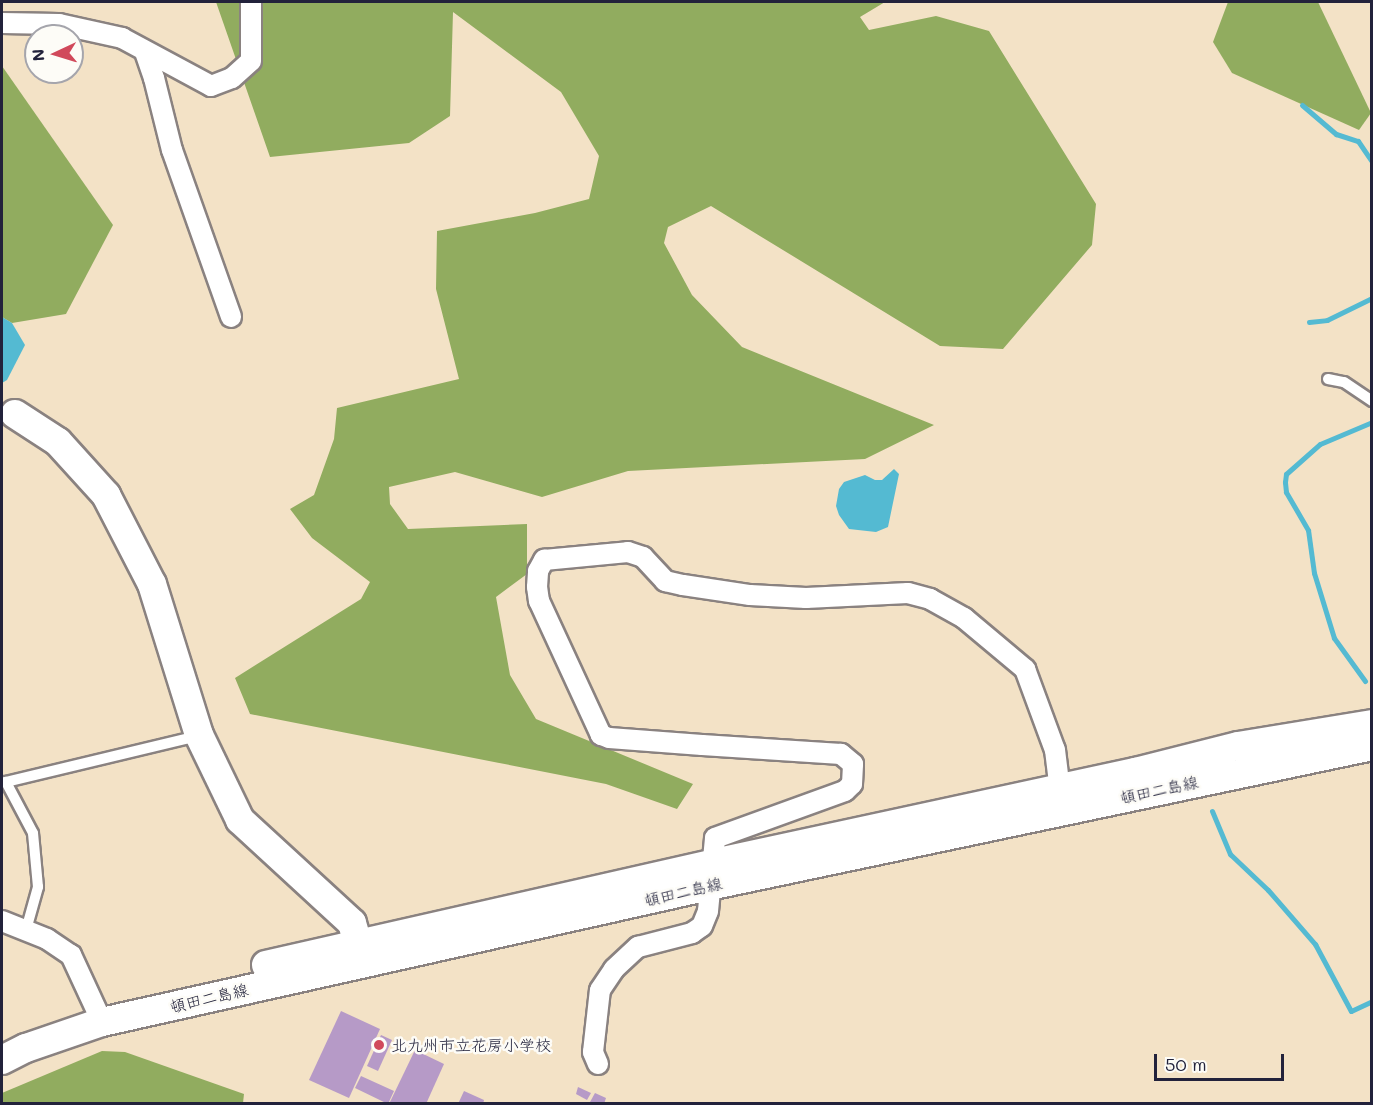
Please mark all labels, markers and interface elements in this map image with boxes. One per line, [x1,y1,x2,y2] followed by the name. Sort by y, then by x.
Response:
[24,24,84,84] north arrow
[27,48,48,62] text: N
[1118,772,1200,808] street label: 頓田二島線
[642,874,724,910] street label: 頓田二島線
[168,980,250,1016] street label: 頓田二島線
[391,1035,551,1055] place label: 北九州市立花房小学校
[372,1038,386,1052] marker: 北九州市立花房小学校
[1157,1042,1288,1080] scale bar
[1165,1052,1207,1076] text: 50 m

